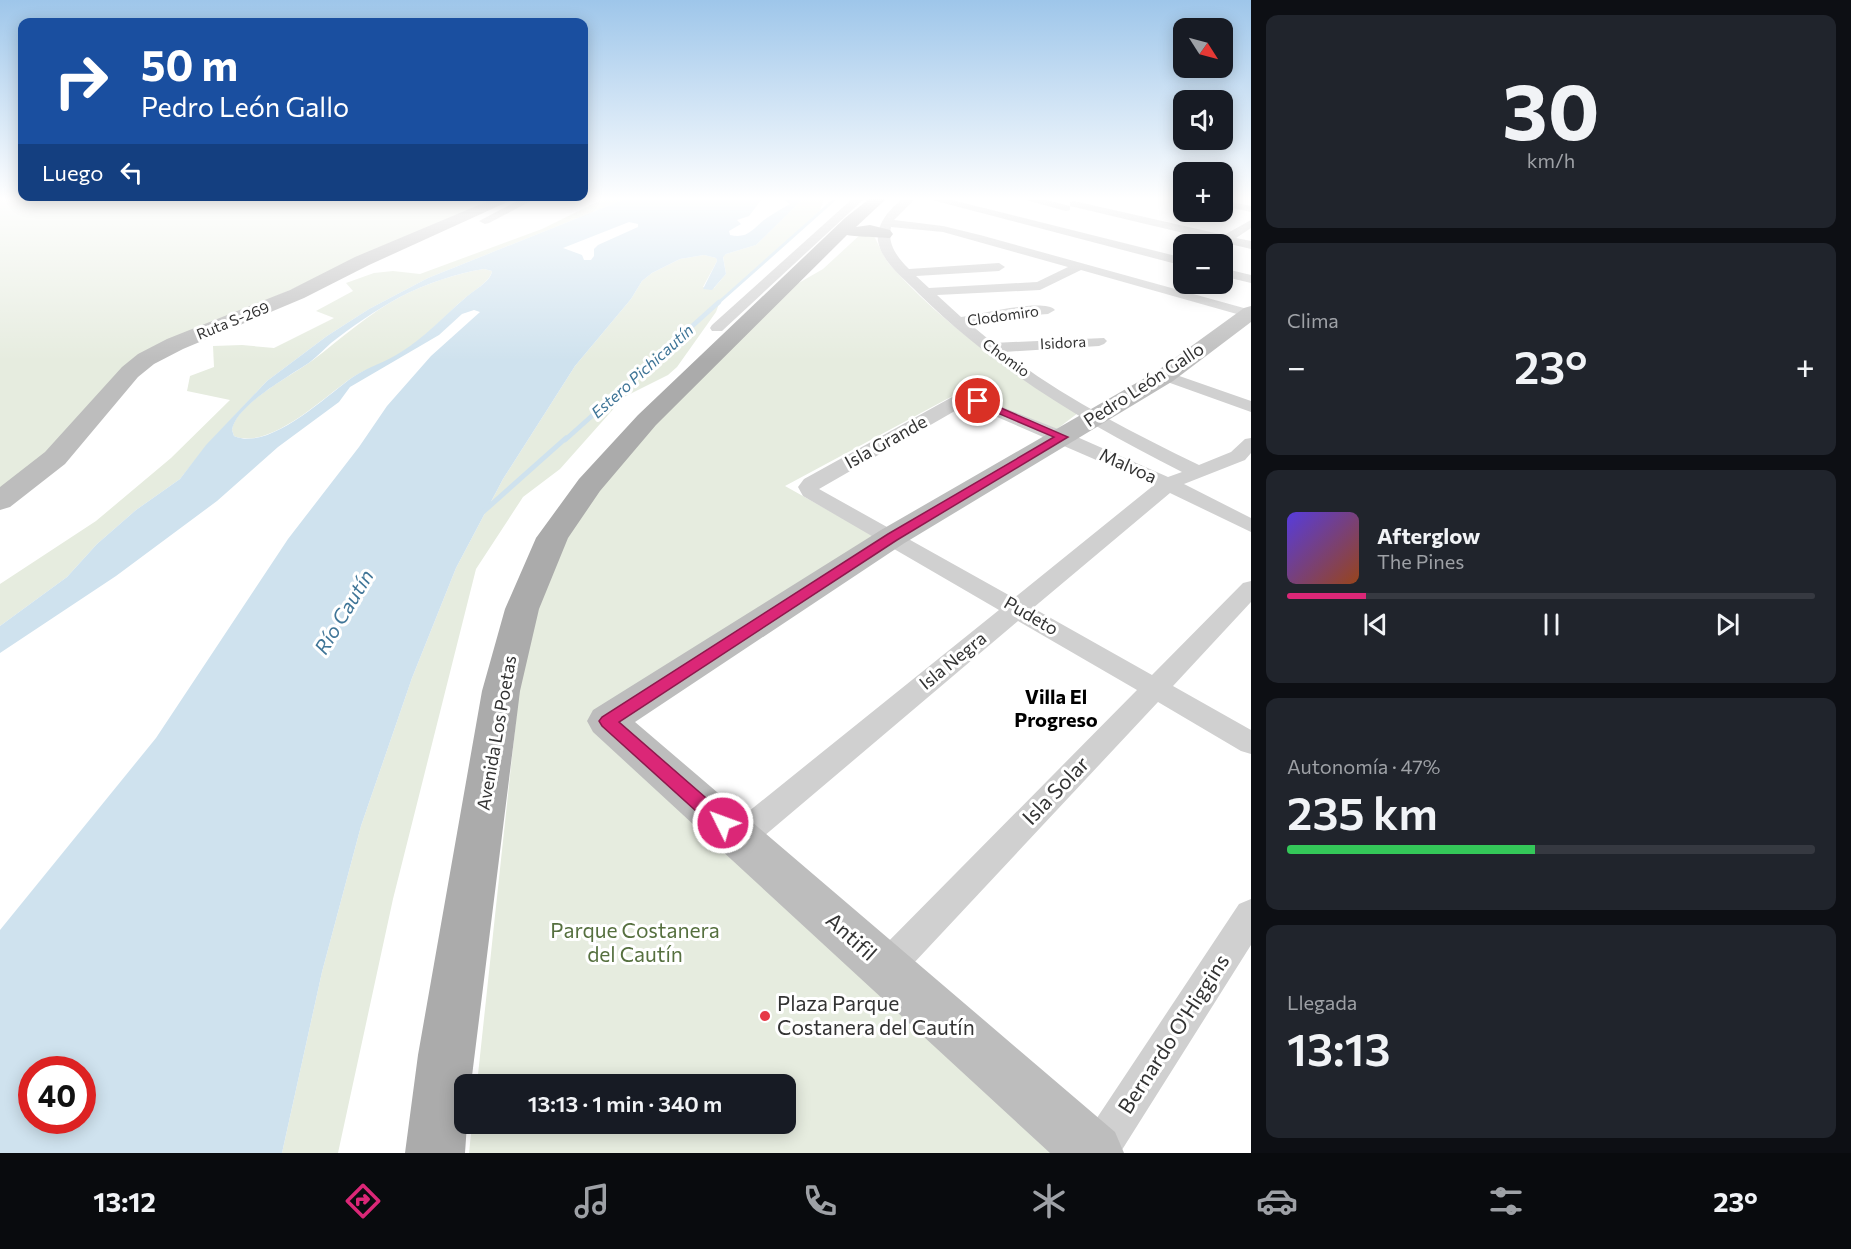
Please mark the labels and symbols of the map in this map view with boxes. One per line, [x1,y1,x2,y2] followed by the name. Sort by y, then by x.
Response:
[1173,18,1233,78] north arrow
[194,297,272,343] street label: Ruta S-269
[966,301,1040,329] street label: Clodomiro
[587,320,697,421] water label: Estero Pichicautín
[1039,332,1086,352] street label: Isidora
[980,334,1034,380] street label: Chomio
[1079,337,1208,431] street label: Pedro León Gallo
[952,375,1003,426] pin
[841,410,930,473] street label: Isla Grande
[1096,443,1160,487] street label: Malvoa
[309,565,378,658] water label: Río Cautín
[1000,591,1063,639] street label: Pudeto
[914,627,990,694] street label: Isla Negra
[472,654,520,812] street label: Avenida Los Poetas
[1014,684,1098,731] district label: Villa El Progreso
[1016,751,1094,829] street label: Isla Solar
[691,791,755,855] position arrow
[822,907,882,965] street label: Antifil
[550,917,720,966] park label: Parque Costanera del Cautín
[1112,949,1234,1118] street label: Bernardo O'Higgins
[777,990,975,1039] place label: Plaza Parque Costanera del Cautín
[758,1009,772,1023] marker: Plaza Parque Costanera del Cautín
[18,1056,96,1134] speed limit sign: 40

